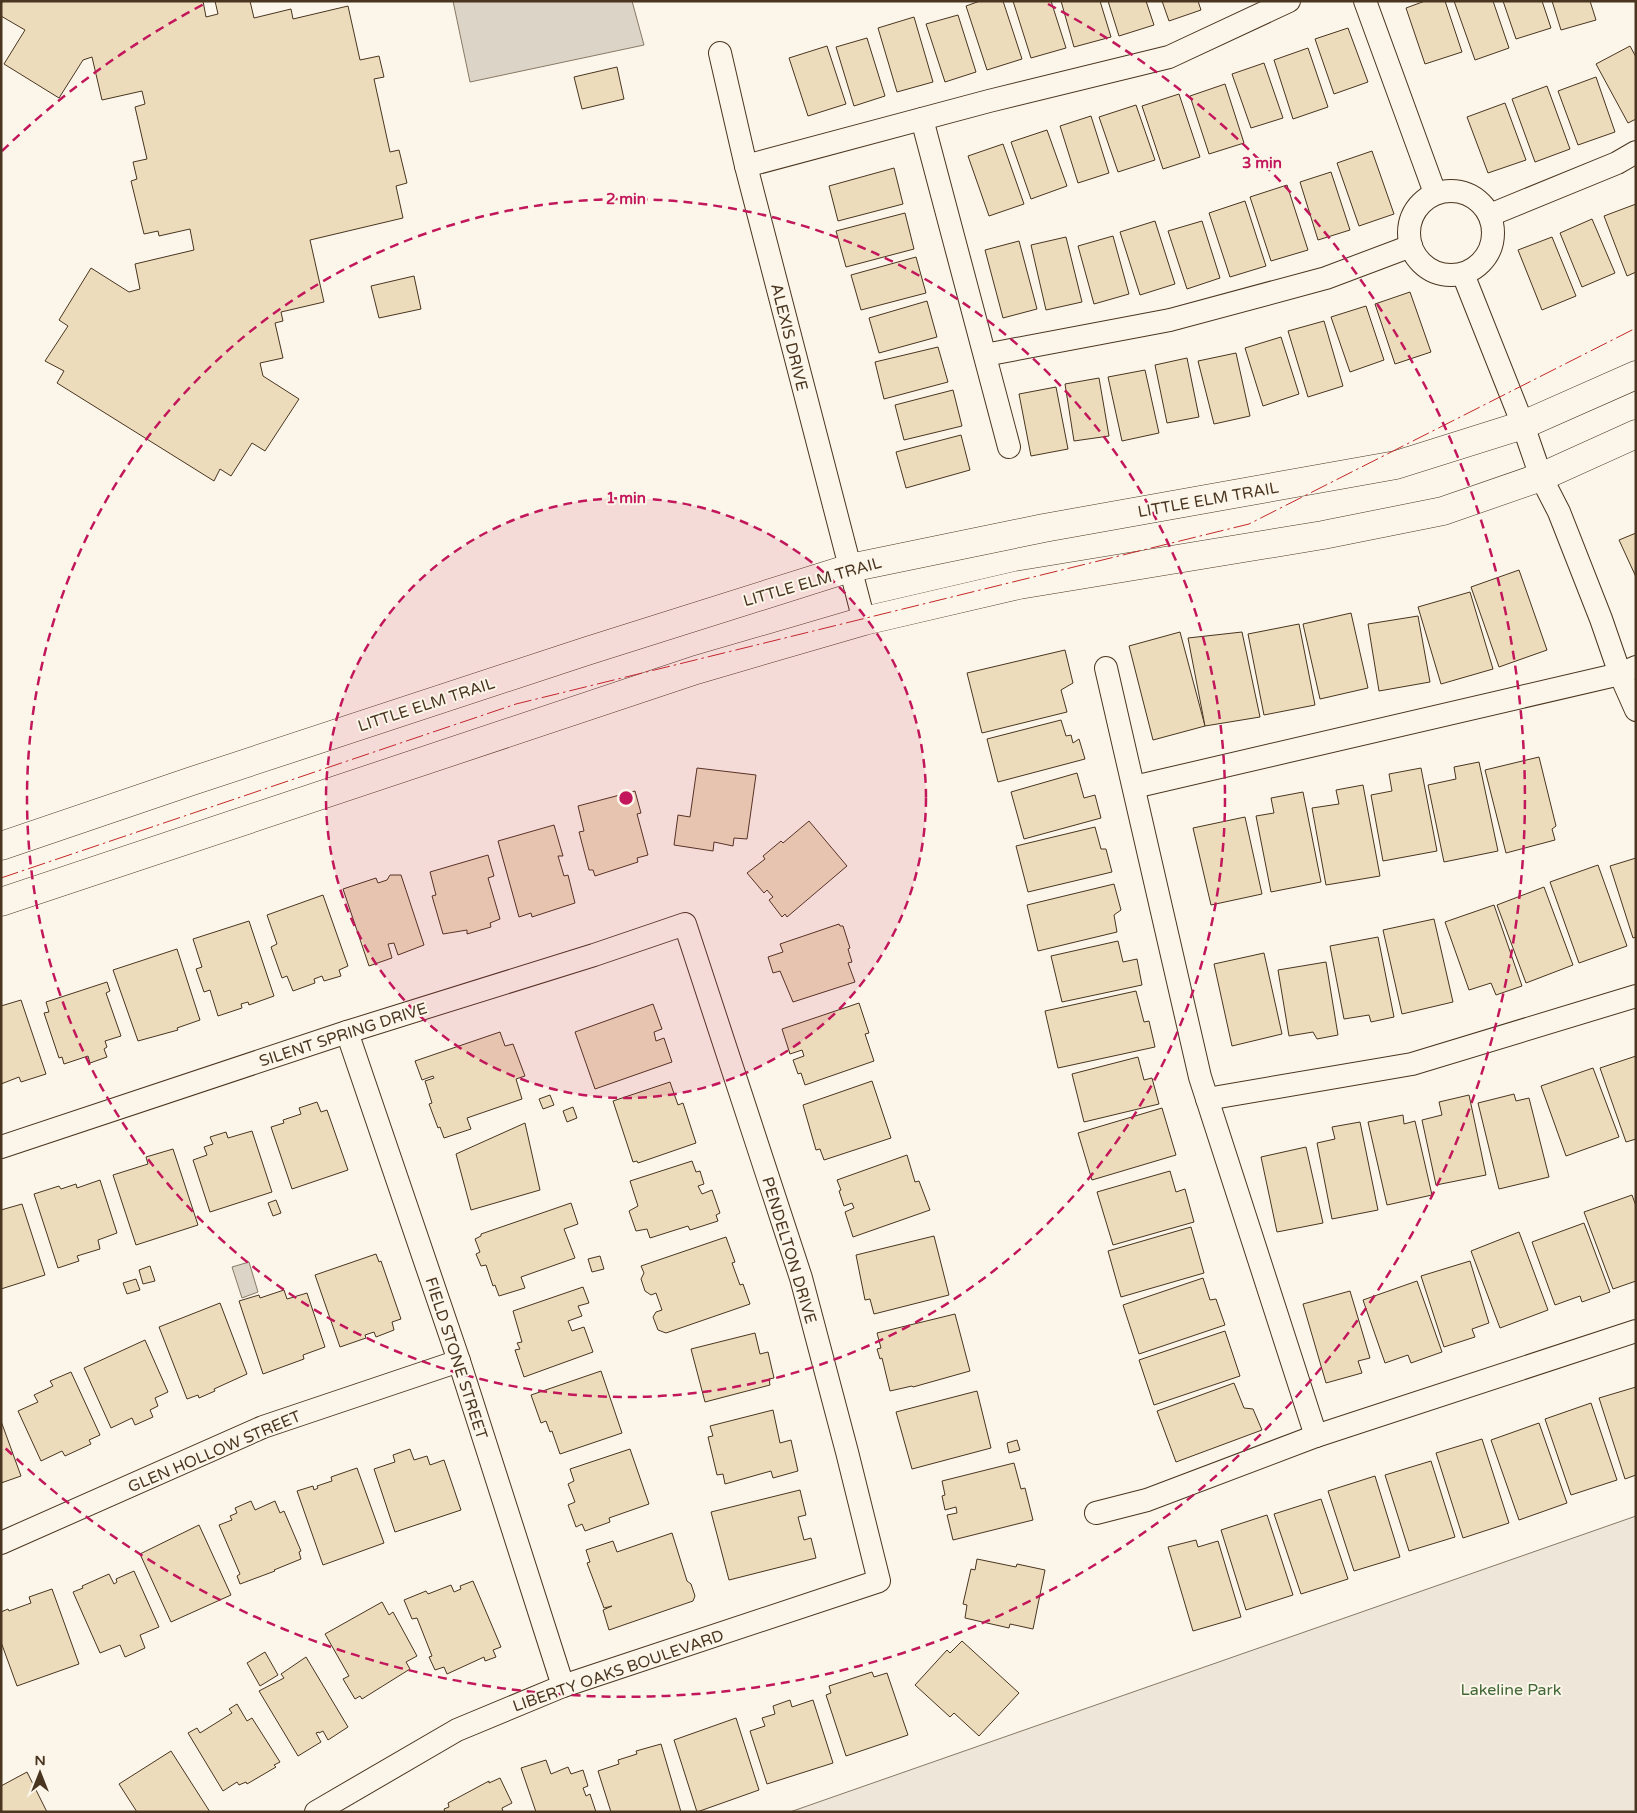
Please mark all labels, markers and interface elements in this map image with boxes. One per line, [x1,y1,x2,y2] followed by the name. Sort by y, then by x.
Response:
[1242,154,1282,172] text: 3 min
[606,190,646,208] text: 2 min
[766,281,812,393] street label: ALEXIS DRIVE
[1136,478,1280,522] street label: LITTLE ELM TRAIL
[606,489,646,507] text: 1 min
[741,553,884,611] street label: LITTLE ELM TRAIL
[355,673,497,737] street label: LITTLE ELM TRAIL
[617,789,635,807] centre of rings
[257,998,430,1072] street label: SILENT SPRING DRIVE
[757,1174,821,1326] street label: PENDELTON DRIVE
[420,1275,492,1442] street label: FIELD STONE STREET
[125,1406,304,1497] street label: GLEN HOLLOW STREET
[510,1625,727,1717] street label: LIBERTY OAKS BOULEVARD
[1461,1680,1562,1700] park label: Lakeline Park
[15,1748,65,1798] north arrow
[34,1752,46,1769] text: N

